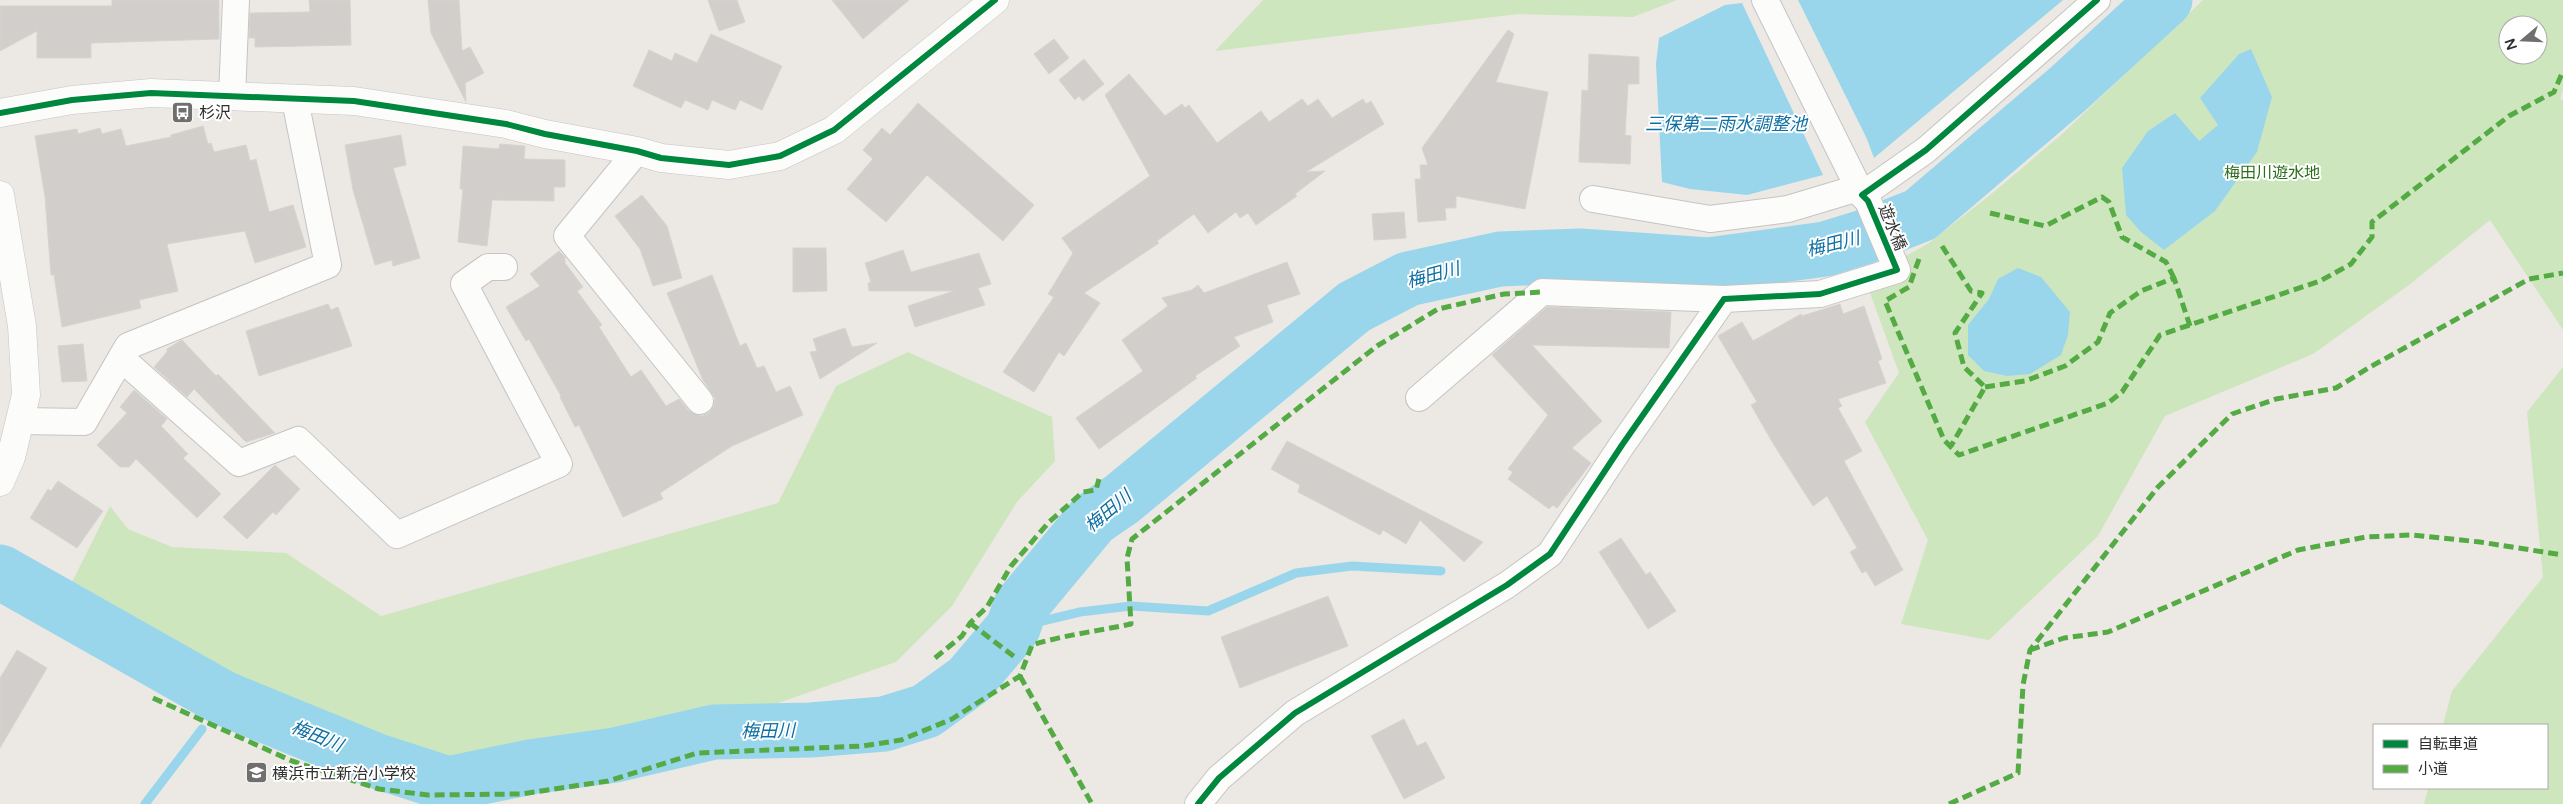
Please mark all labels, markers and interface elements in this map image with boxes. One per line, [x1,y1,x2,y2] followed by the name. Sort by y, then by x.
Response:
[2498,15,2548,65] north arrow
[2501,36,2521,52] text: N
[171,100,195,124] bus stop icon: 杉沢
[199,103,231,123] place label: 杉沢
[1645,113,1809,135] water label: 三保第二雨水調整池
[2224,163,2320,183] park label: 梅田川遊水地
[1874,201,1910,253] street label: 遊水橋
[1804,226,1864,261] water label: 梅田川
[1404,257,1464,293] water label: 梅田川
[1080,484,1137,537] water label: 梅田川
[288,716,348,757] water label: 梅田川
[741,719,797,742] water label: 梅田川
[2373,724,2548,789] legend
[2418,735,2478,753] text: 自転車道
[2418,760,2448,778] text: 小道
[244,761,268,785] school or university icon: 横浜市立新治小学校
[272,764,416,784] place label: 横浜市立新治小学校

